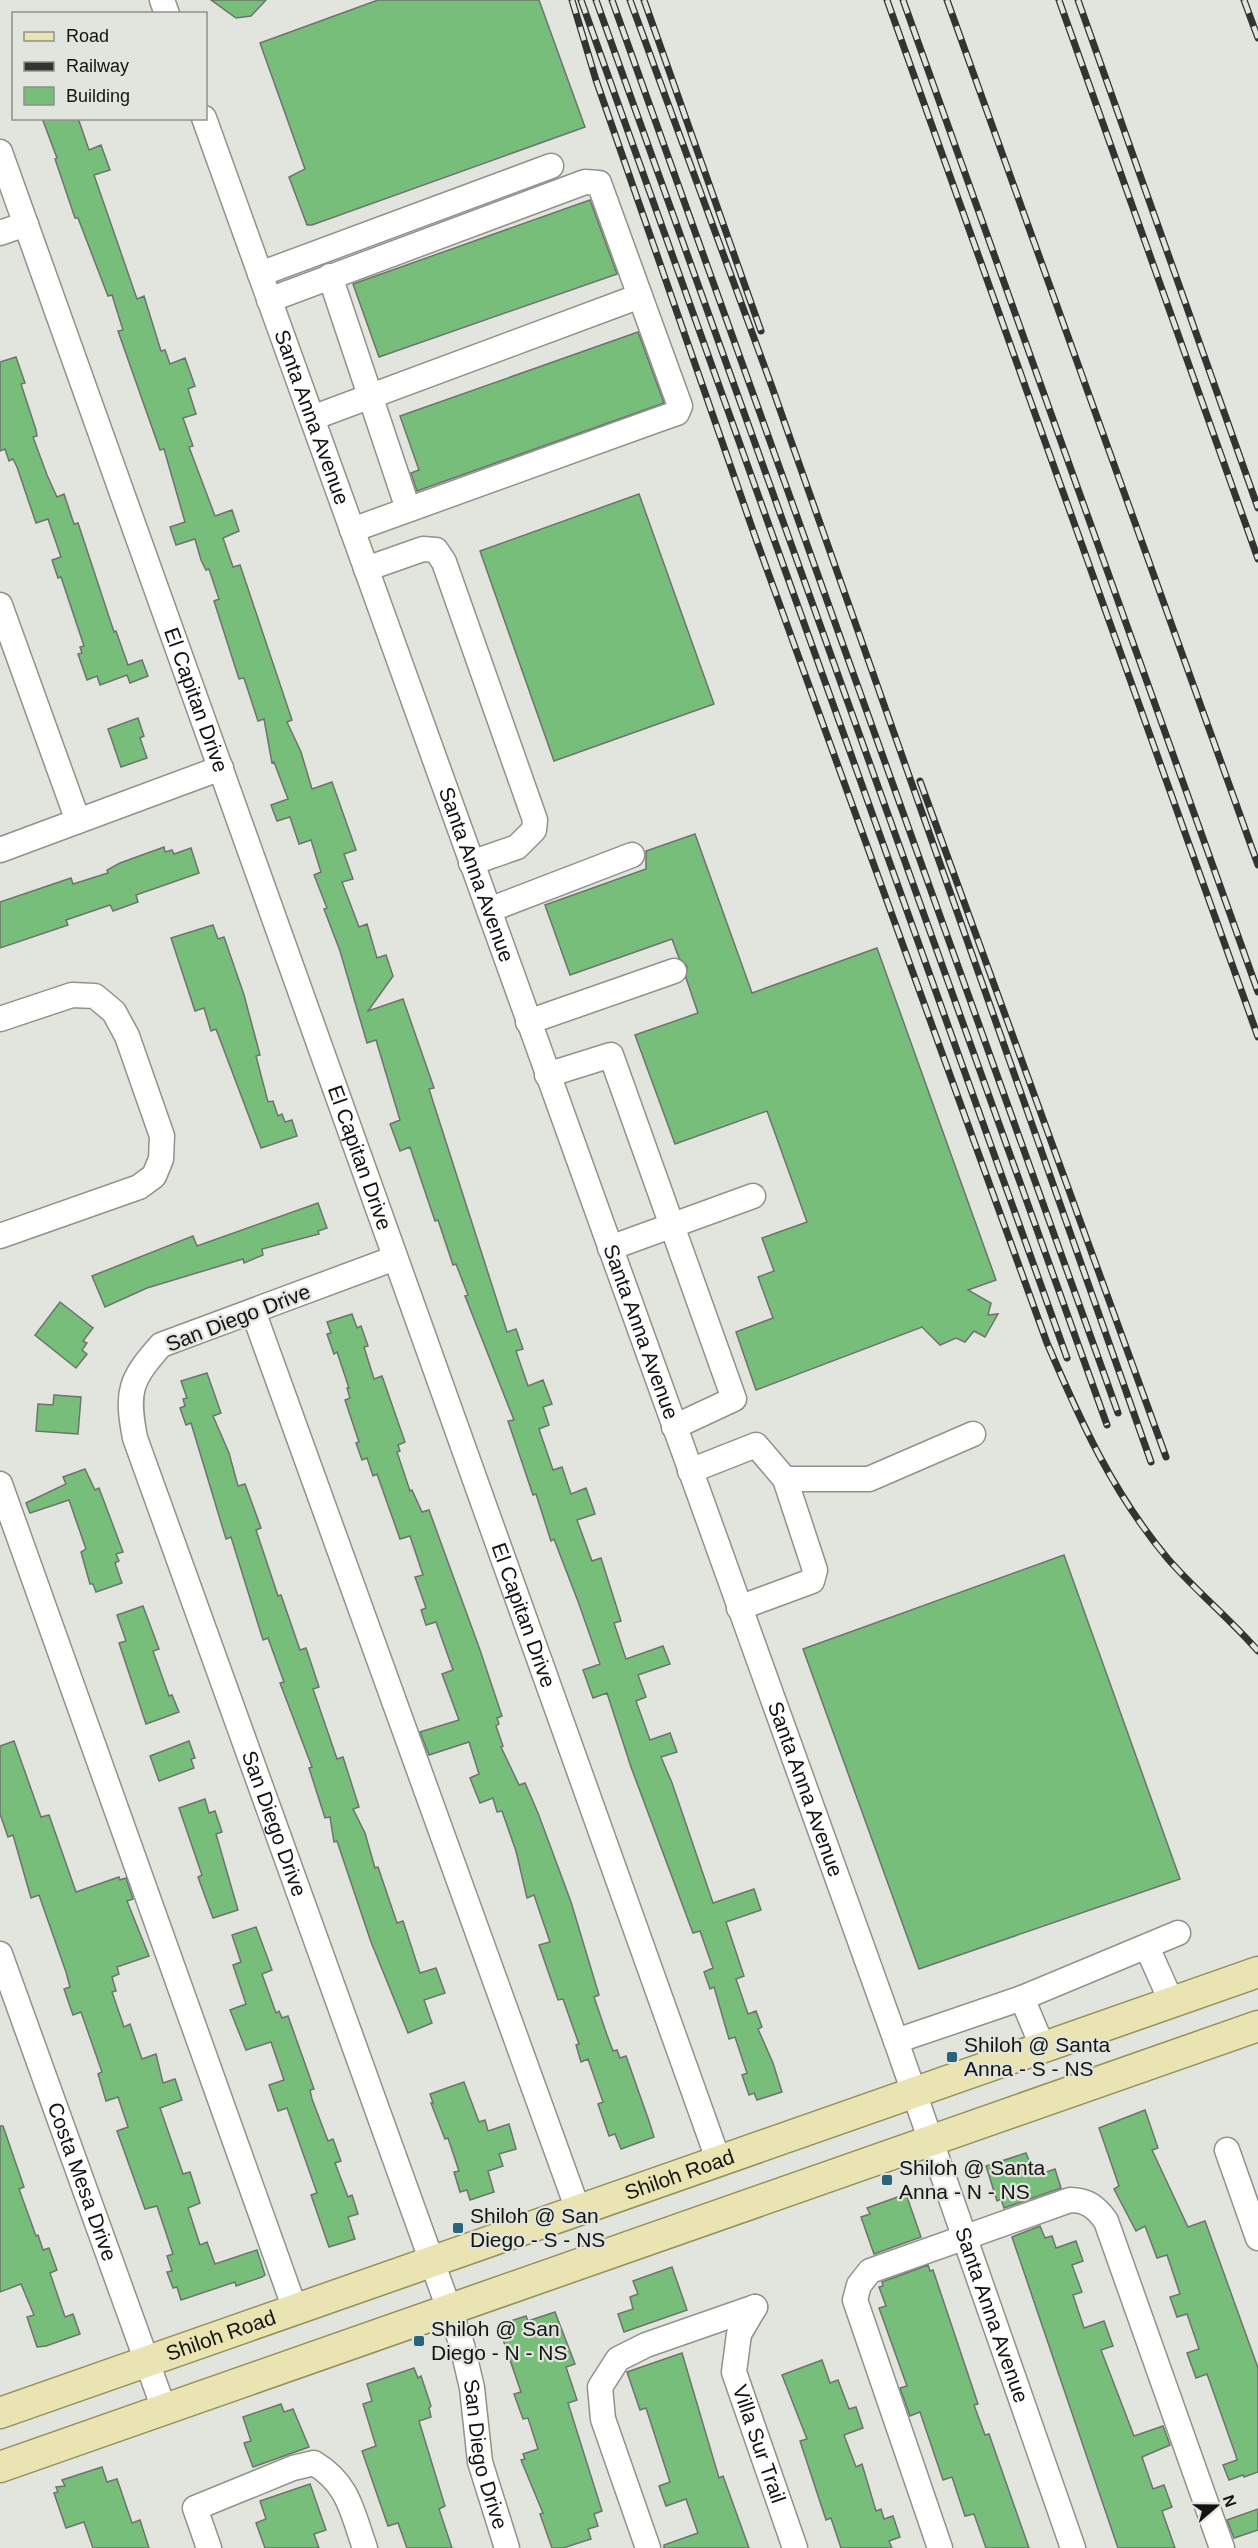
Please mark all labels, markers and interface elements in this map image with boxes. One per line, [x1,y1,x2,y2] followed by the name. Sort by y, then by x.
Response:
[12,12,207,120] legend
[66,26,109,46] text: Road
[66,56,129,76] text: Railway
[66,86,130,106] text: Building
[270,326,354,508] street label: Santa Anna Avenue
[160,624,233,775] street label: El Capitan Drive
[435,784,519,965] street label: Santa Anna Avenue
[324,1082,397,1233] street label: El Capitan Drive
[599,1241,683,1422] street label: Santa Anna Avenue
[162,1279,313,1356] street label: San Diego Drive
[487,1540,560,1690] street label: El Capitan Drive
[764,1698,848,1880] street label: Santa Anna Avenue
[238,1748,311,1899] street label: San Diego Drive
[964,2033,1111,2080] place label: Shiloh @ Santa Anna - S - NS
[945,2050,959,2064] marker: Shiloh @ Santa Anna - S - NS
[43,2099,122,2264] street label: Costa Mesa Drive
[621,2145,737,2204] street label: Shiloh Road
[899,2156,1046,2203] place label: Shiloh @ Santa Anna - N - NS
[880,2173,894,2187] marker: Shiloh @ Santa Anna - N - NS
[470,2204,605,2251] place label: Shiloh @ San Diego - S - NS
[451,2221,465,2235] marker: Shiloh @ San Diego - S - NS
[951,2224,1033,2406] street label: Santa Anna Avenue
[163,2305,278,2365] street label: Shiloh Road
[431,2317,568,2364] place label: Shiloh @ San Diego - N - NS
[412,2334,426,2348] marker: Shiloh @ San Diego - N - NS
[459,2377,512,2532] street label: San Diego Drive
[728,2382,791,2506] street label: Villa Sur Trail
[1186,2476,1246,2536] north arrow
[1220,2493,1240,2509] text: N

